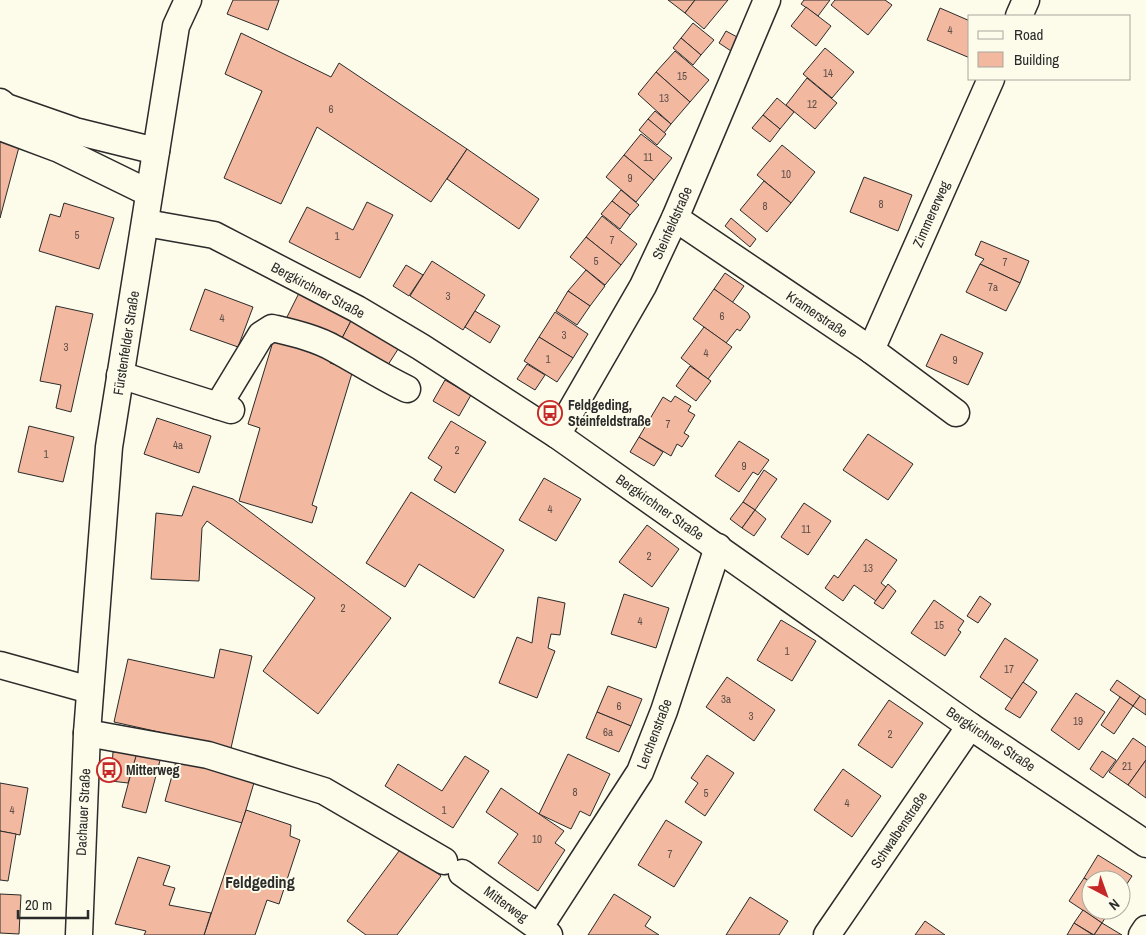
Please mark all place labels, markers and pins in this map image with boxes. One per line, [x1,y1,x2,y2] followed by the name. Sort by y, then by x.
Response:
[568,396,651,430] place label: Feldgeding, Steinfeldstraße
[537,400,563,426] bus stop icon: Feldgeding, Steinfeldstraße
[96,757,122,783] bus stop icon: Mitterweg
[126,761,180,779] place label: Mitterweg

